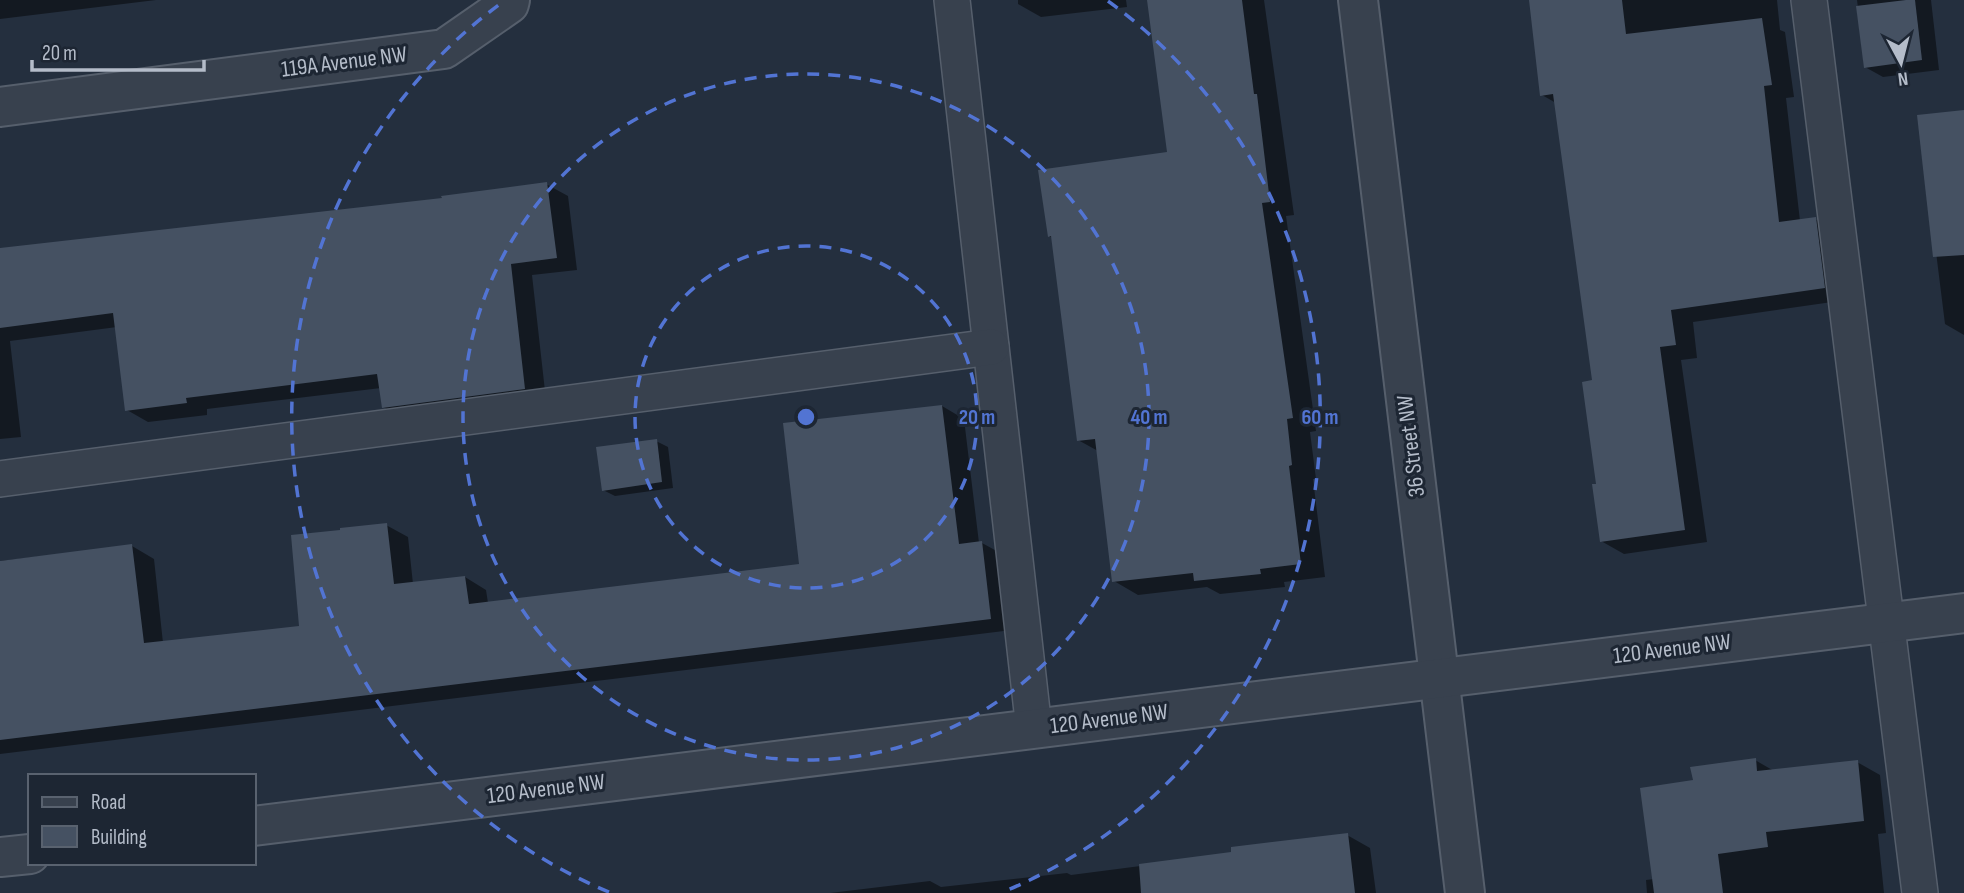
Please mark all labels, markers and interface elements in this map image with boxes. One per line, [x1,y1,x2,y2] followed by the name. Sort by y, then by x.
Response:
[32,28,203,72] scale bar
[1866,28,1936,98] north arrow
[280,40,408,84] street label: 119A Avenue NW
[42,41,77,66] text: 20 m
[1896,66,1909,90] text: N
[1391,394,1431,498] street label: 36 Street NW
[794,405,818,429] centre of rings
[959,405,995,430] text: 20 m
[1131,405,1167,430] text: 40 m
[1301,405,1339,430] text: 60 m
[1612,628,1732,670] street label: 120 Avenue NW
[1049,698,1169,740] street label: 120 Avenue NW
[486,768,606,810] street label: 120 Avenue NW
[28,774,256,865] legend
[91,790,126,815] text: Road
[91,825,147,850] text: Building

